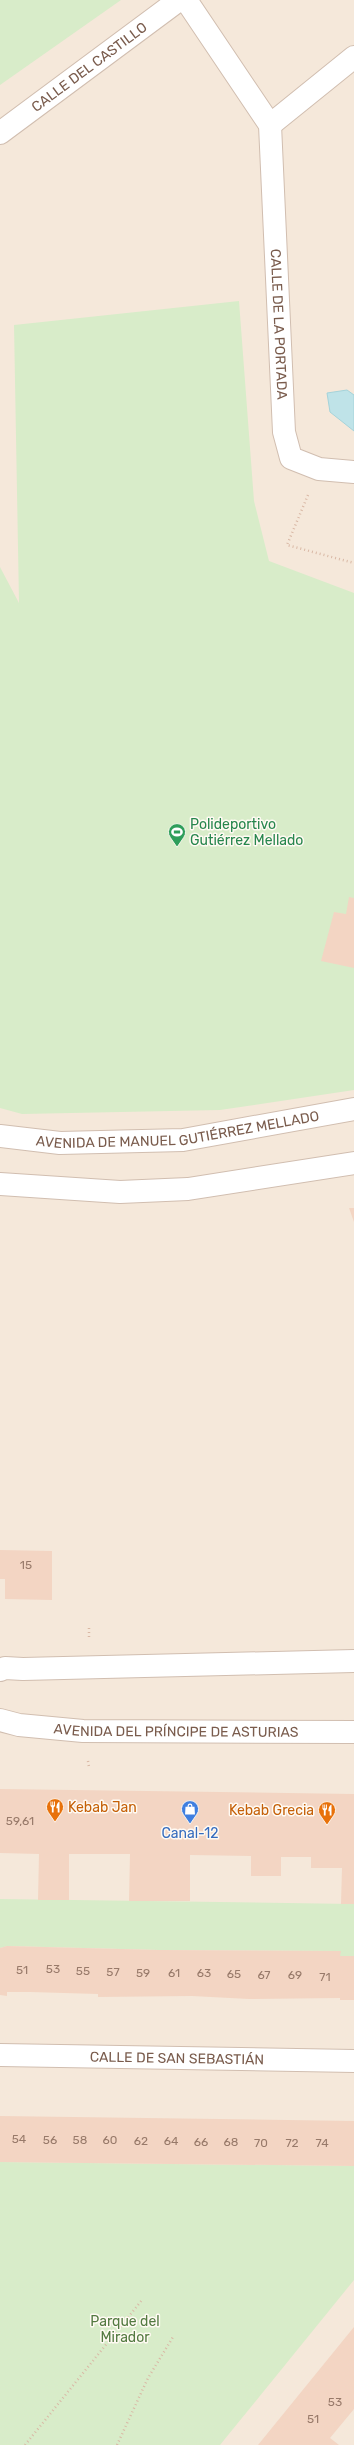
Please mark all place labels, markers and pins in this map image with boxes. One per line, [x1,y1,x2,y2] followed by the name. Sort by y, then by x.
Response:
[190,816,303,849] place label: Polideportivo Gutiérrez Mellado
[167,822,187,847] sports icon: Polideportivo Gutiérrez Mellado
[45,1797,65,1822] restaurant icon: Kebab Jan
[68,1799,137,1816] place label: Kebab Jan
[180,1799,200,1824] shop icon: Canal-12
[317,1800,337,1825] restaurant icon: Kebab Grecia
[229,1802,314,1819] place label: Kebab Grecia
[161,1825,219,1842] place label: Canal-12

